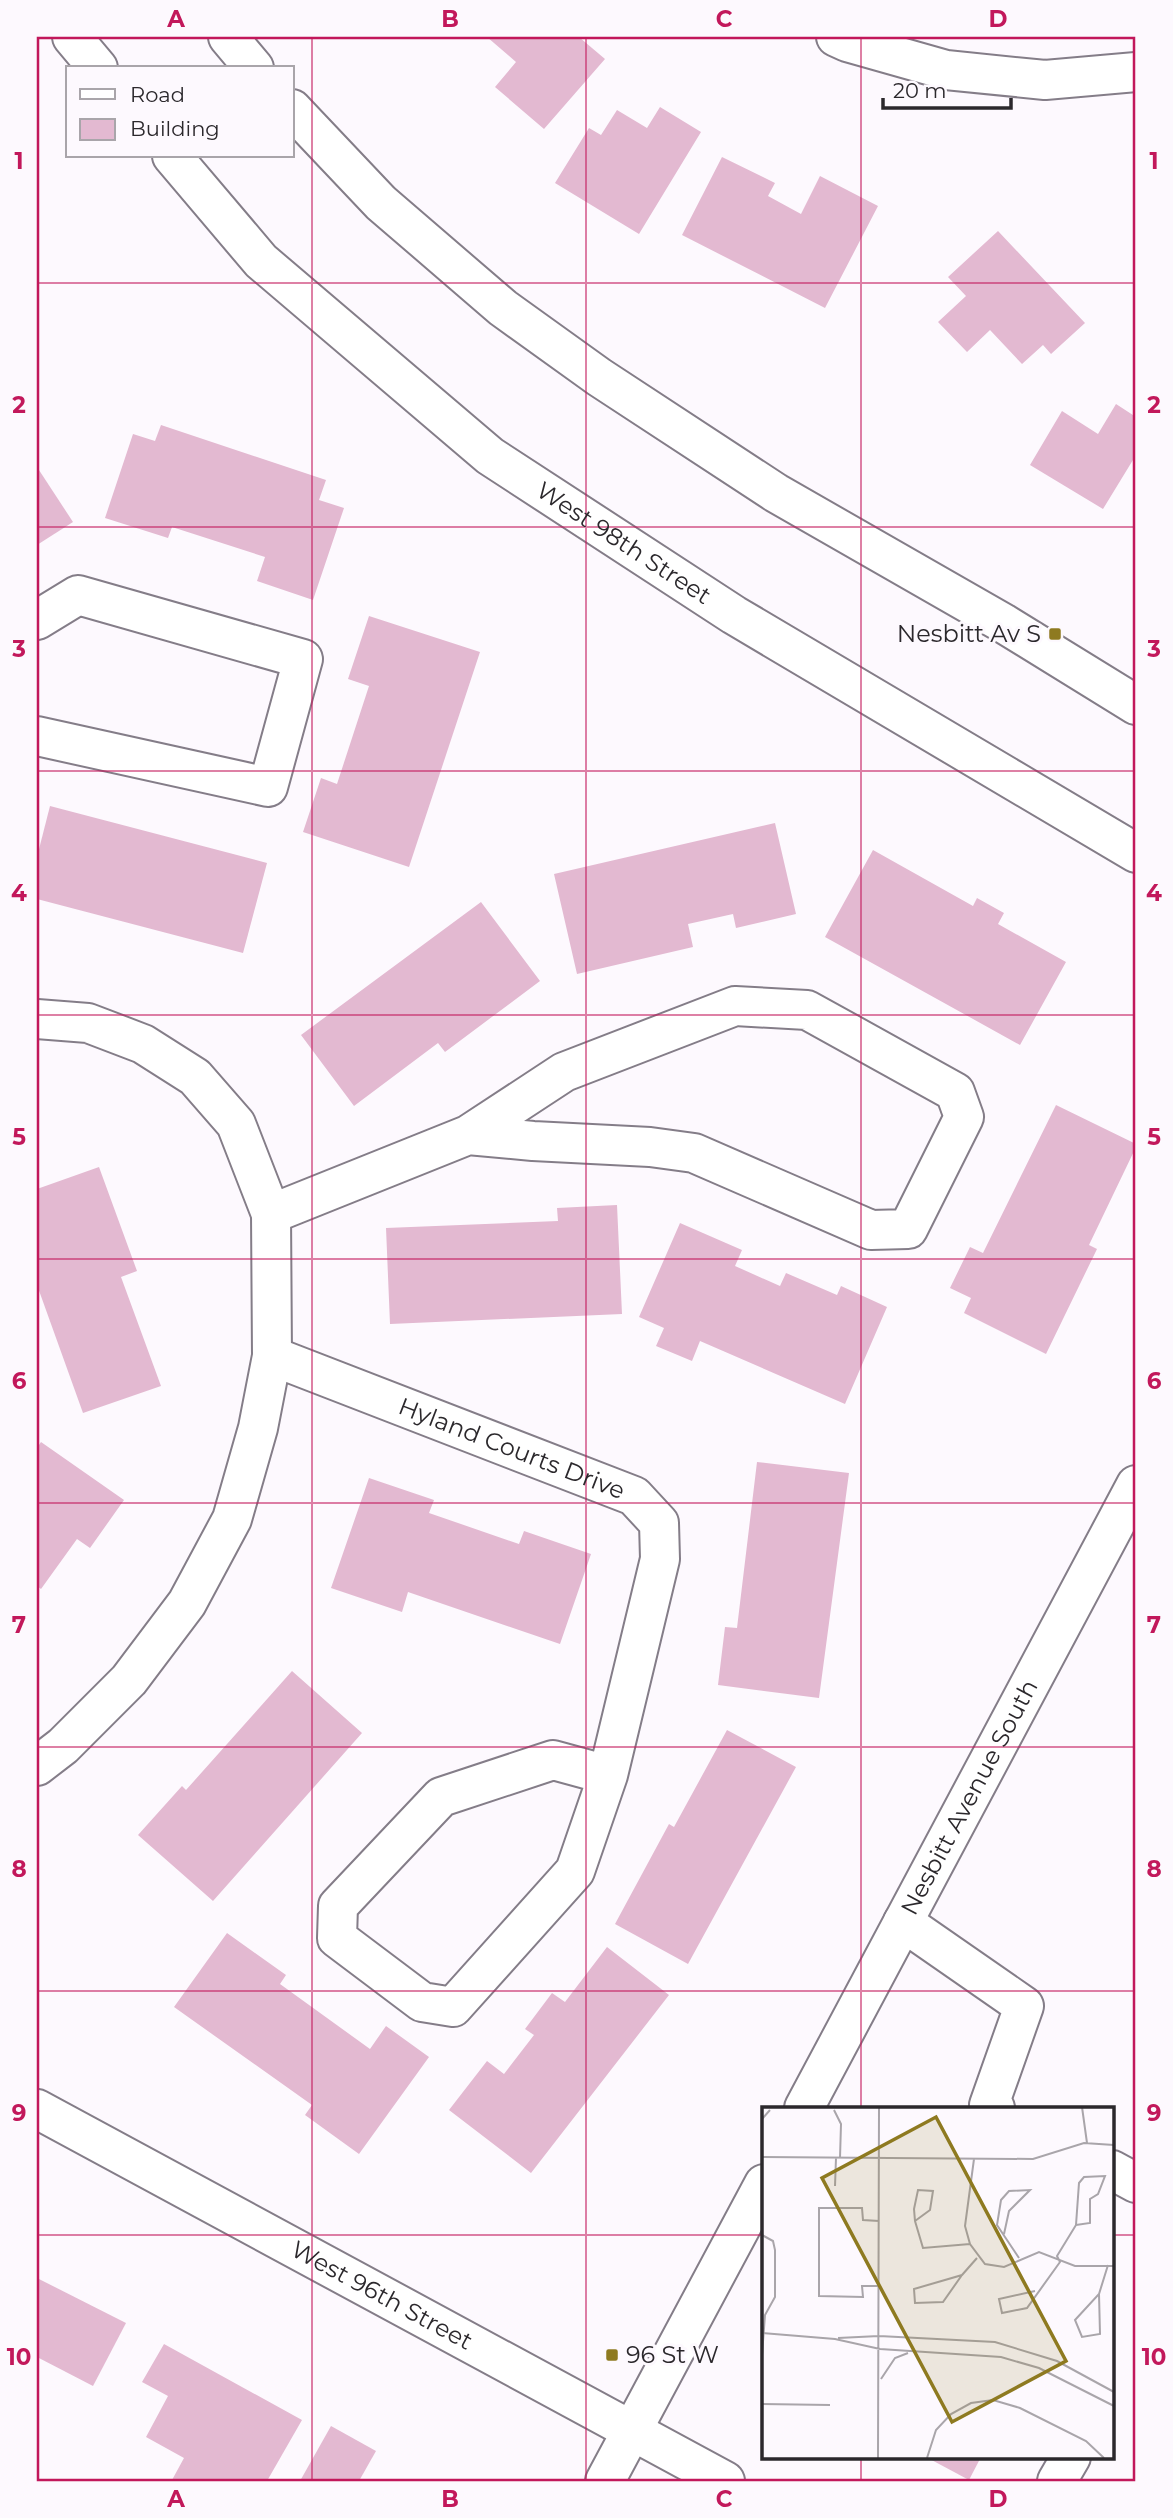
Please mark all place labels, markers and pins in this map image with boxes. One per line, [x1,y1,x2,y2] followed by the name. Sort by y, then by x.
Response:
[897,619,1041,648] place label: Nesbitt Av S
[1047,626,1063,642] marker: Nesbitt Av S
[626,2340,719,2369] place label: 96 St W
[604,2347,620,2363] marker: 96 St W

